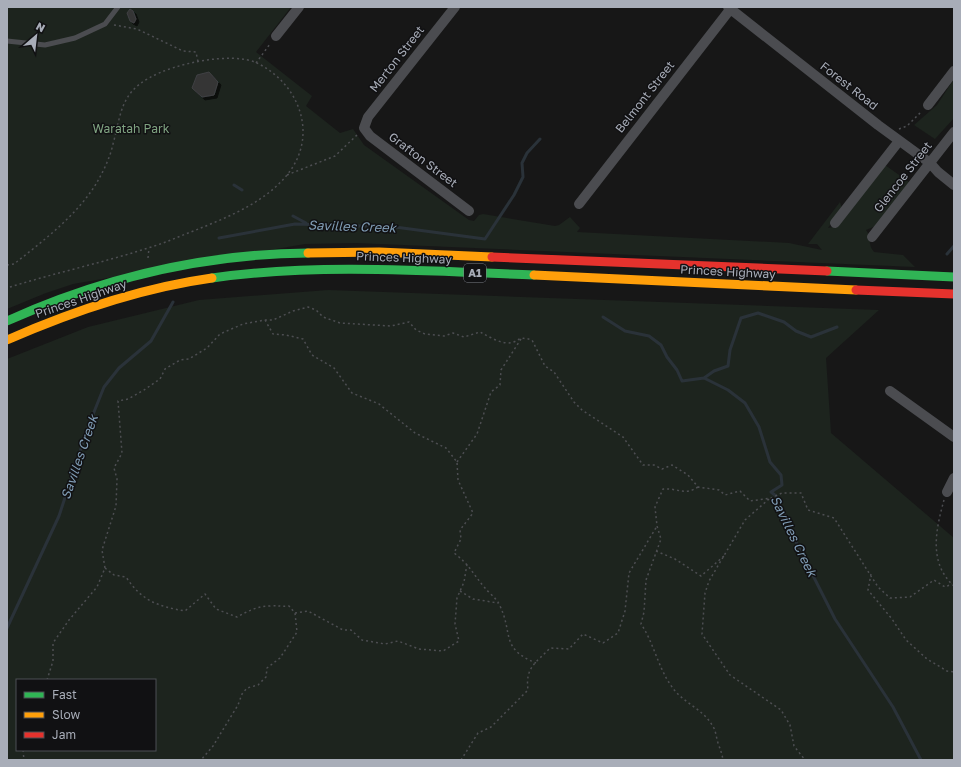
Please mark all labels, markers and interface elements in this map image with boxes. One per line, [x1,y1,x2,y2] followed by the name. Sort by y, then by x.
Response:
[16,16,56,56] north arrow
[34,19,48,34] text: N
[366,22,427,95] street label: Merton Street
[612,58,677,136] street label: Belmont Street
[817,58,881,113] street label: Forest Road
[93,121,170,136] park label: Waratah Park
[386,129,461,190] street label: Grafton Street
[870,138,935,215] street label: Glencoe Street
[308,216,398,236] water label: Savilles Creek
[356,248,452,267] street label: Princes Highway
[680,262,776,282] street label: Princes Highway
[464,264,486,282] road number: A1
[33,276,129,321] street label: Princes Highway
[57,411,101,501] water label: Savilles Creek
[767,493,821,581] water label: Savilles Creek
[16,679,156,751] legend
[52,687,77,702] text: Fast
[52,707,80,722] text: Slow
[52,727,76,742] text: Jam

